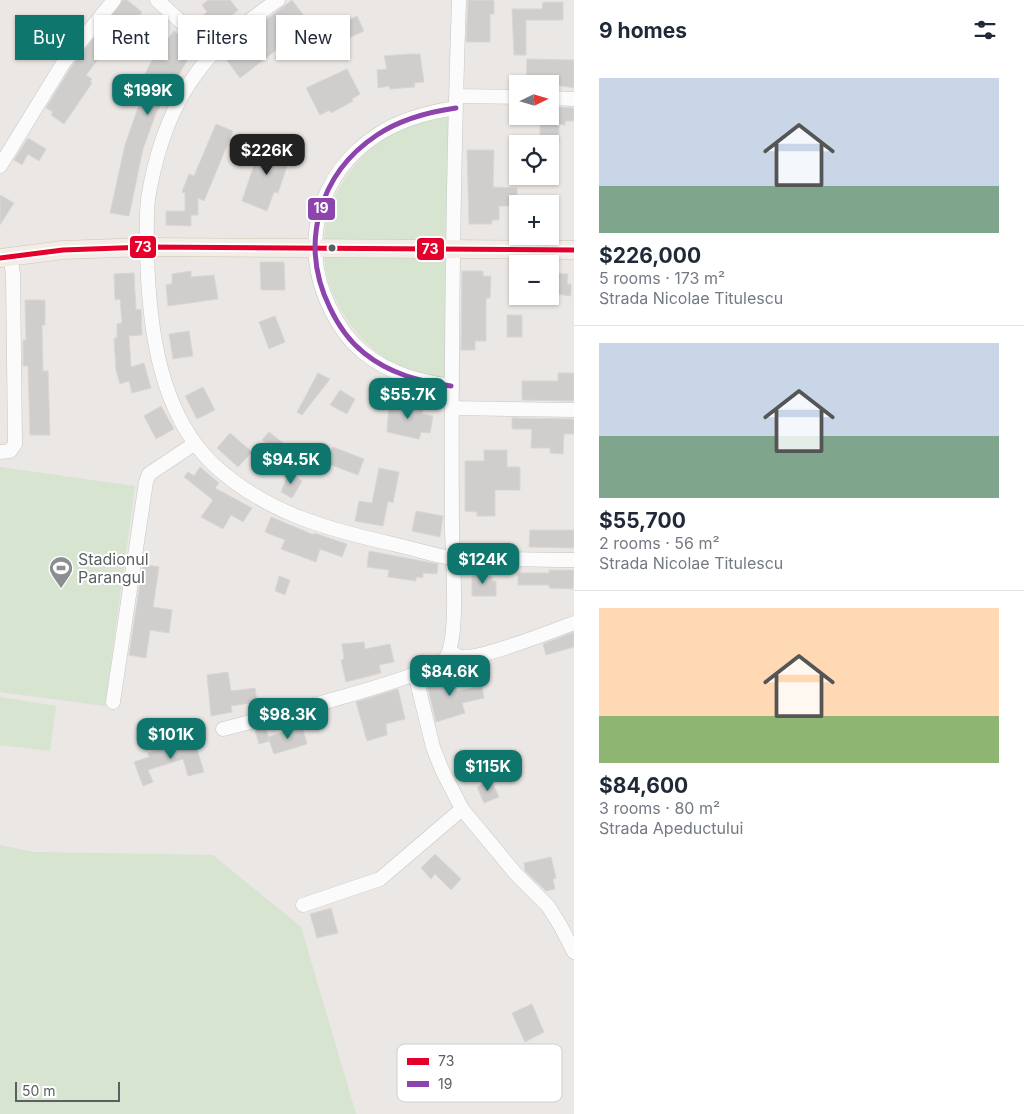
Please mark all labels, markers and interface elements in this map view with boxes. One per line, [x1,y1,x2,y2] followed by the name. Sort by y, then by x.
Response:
[15,15,84,60] chip: Buy
[94,15,168,60] chip: Rent
[178,15,266,60] chip: Filters
[276,15,350,60] chip: New
[971,16,999,44] icon: filters
[599,18,687,43] text: 9 homes
[113,74,183,116] pin: $199K
[509,75,559,125] north arrow
[509,75,559,305] map controls
[123,80,173,100] text: $199K
[754,110,844,200] icon: home
[232,134,302,176] pin: $226K
[509,135,559,185] button: locate
[241,140,293,160] text: $226K
[509,195,559,245] button: +
[307,197,336,221] line badge: 19
[313,199,329,216] text: 19
[129,235,157,259] line badge: 73
[416,237,445,261] line badge: 73
[135,238,151,255] text: 73
[422,240,438,257] text: 73
[327,243,337,253] unlabelled marker
[599,243,701,268] text: $226,000
[509,255,559,305] button: −
[599,268,725,288] text: 5 rooms · 173 m²
[599,288,783,308] text: Strada Nicolae Titulescu
[754,376,844,466] icon: home
[367,378,449,420] pin: $55.7K
[380,384,436,404] text: $55.7K
[250,442,332,485] pin: $94.5K
[262,449,320,469] text: $94.5K
[599,508,686,533] text: $55,700
[599,533,720,553] text: 2 rooms · 56 m²
[448,542,518,585] pin: $124K
[78,549,149,587] place label: Stadionul Parangul
[458,549,508,569] text: $124K
[599,553,783,573] text: Strada Nicolae Titulescu
[48,555,74,589] sports icon: Stadionul Parangul
[754,641,844,731] icon: home
[409,654,491,697] pin: $84.6K
[421,661,479,681] text: $84.6K
[247,698,329,740] pin: $98.3K
[259,704,317,724] text: $98.3K
[136,718,206,760] pin: $101K
[148,724,194,744] text: $101K
[453,750,523,792] pin: $115K
[465,756,511,776] text: $115K
[599,773,688,798] text: $84,600
[599,798,720,818] text: 3 rooms · 80 m²
[599,818,743,838] text: Strada Apeductului
[397,1044,562,1102] legend
[438,1052,454,1069] text: 73
[438,1075,452,1092] text: 19
[15,1079,120,1102] scale bar
[22,1082,56,1099] text: 50 m

